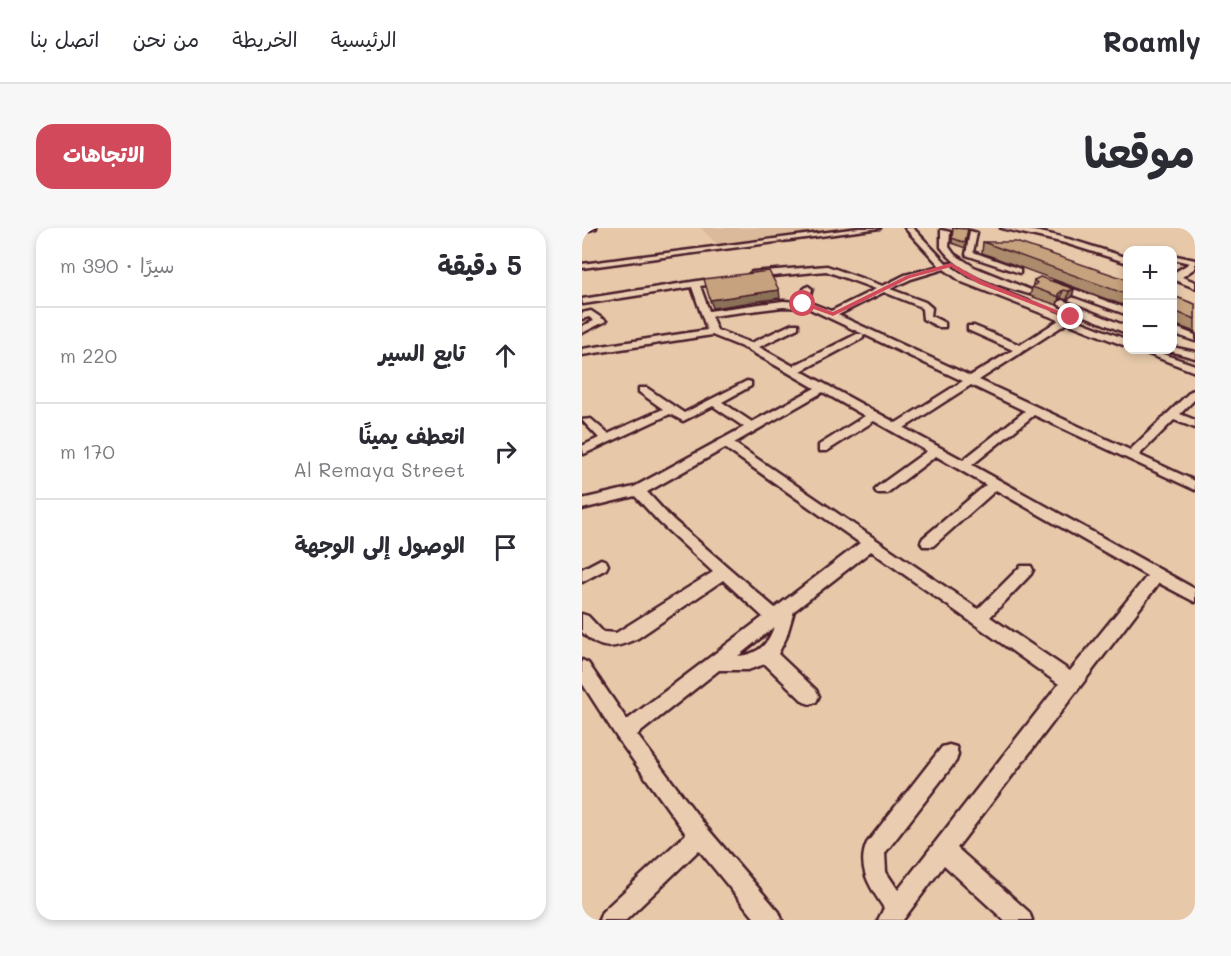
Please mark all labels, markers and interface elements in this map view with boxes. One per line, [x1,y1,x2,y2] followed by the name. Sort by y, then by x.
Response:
[1102,23,1201,59] text: Roamly
[30,25,100,52] text: اتصل بنا
[133,25,199,52] text: من نحن
[232,25,298,52] text: الخريطة
[331,25,397,52] text: الرئيسية
[36,124,171,189] button: الاتجاهات
[1084,124,1195,179] text: موقعنا
[1123,246,1177,354] map controls
[1123,246,1177,300] button: +
[437,248,522,282] text: 5 دقيقة
[60,252,175,278] text: سيرًا · 390 m
[789,290,815,316] route start
[1123,300,1177,354] button: −
[1057,303,1083,329] route end
[379,338,465,367] text: تابع السير
[489,339,522,372] icon: ahead
[60,342,117,368] text: 220 m
[359,421,465,450] text: انعطف يمينًا
[489,435,522,468] icon: right
[60,438,115,464] text: 170 m
[293,456,465,482] text: Al Remaya Street
[294,530,465,559] text: الوصول إلى الوجهة
[489,531,522,564] icon: arrive

